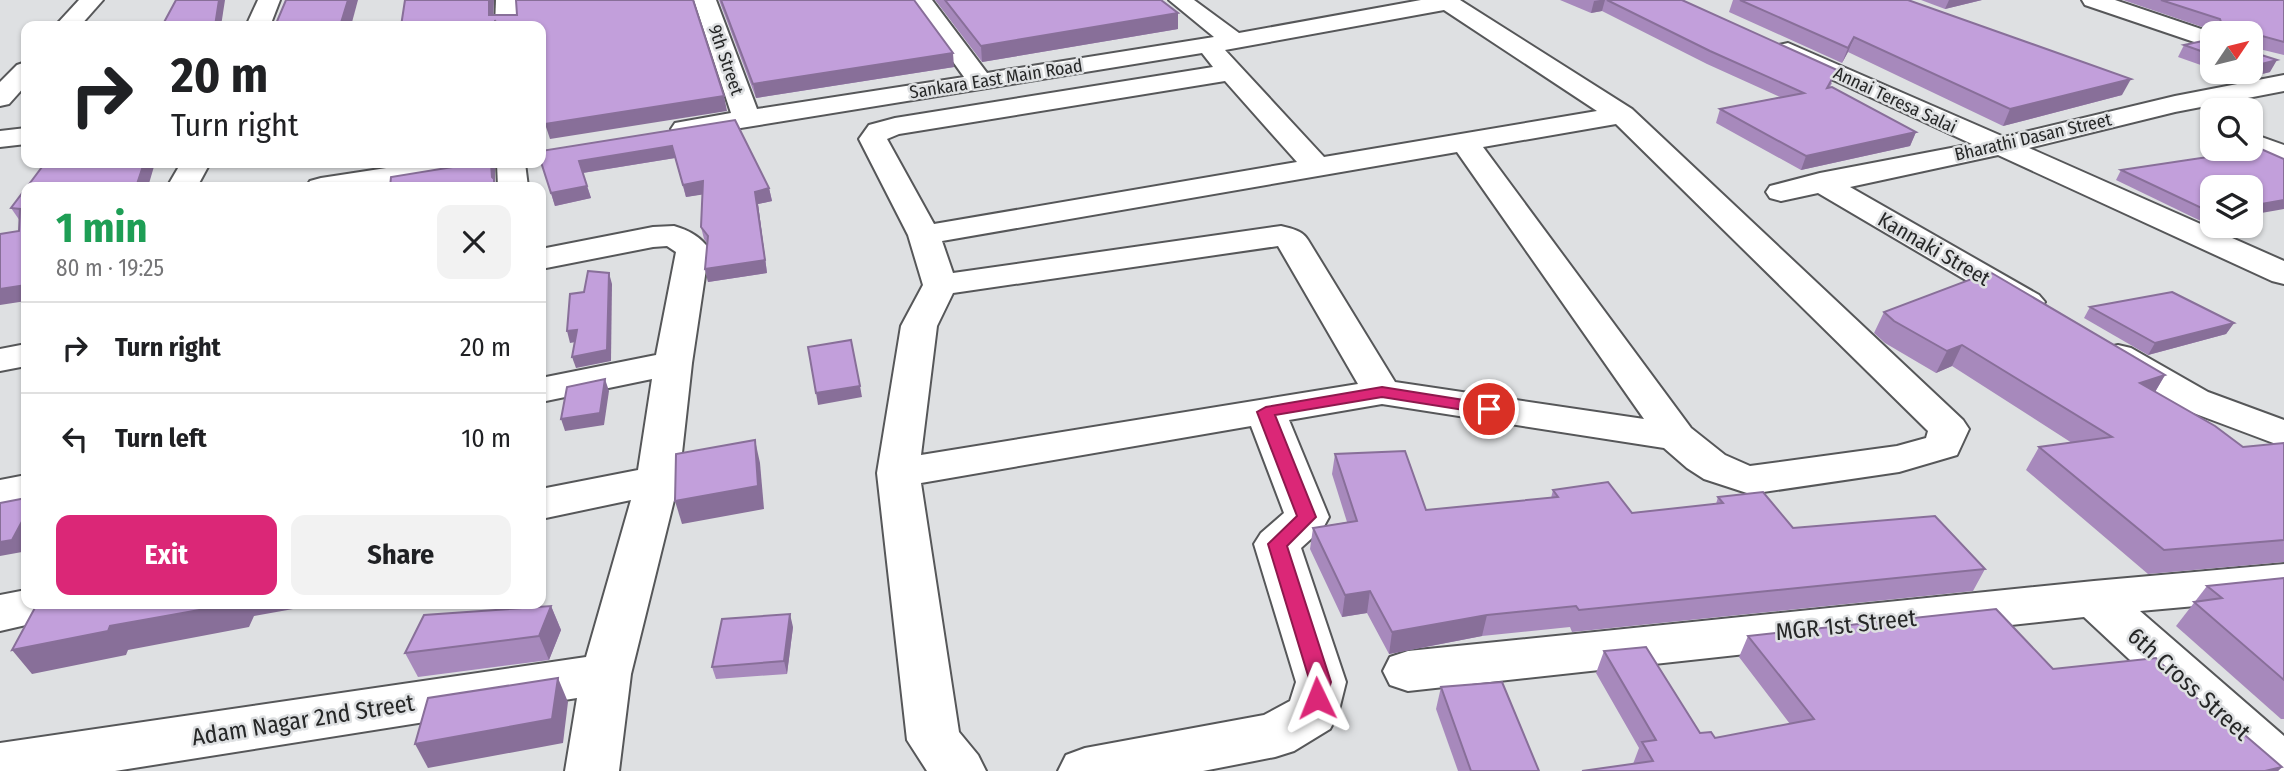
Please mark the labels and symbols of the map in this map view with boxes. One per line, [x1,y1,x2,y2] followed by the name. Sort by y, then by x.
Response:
[2200,21,2263,84] north arrow
[704,22,748,98] street label: 9th Street
[908,54,1084,104] street label: Sankara East Main Road
[1830,62,1960,138] street label: Annai Teresa Salai
[1952,108,2114,166] street label: Bharathi Dasan Street
[1873,206,1995,292] street label: Kannaki Street
[1459,379,1519,439] pin
[1774,604,1918,646] street label: MGR 1st Street
[2122,622,2256,746] street label: 6th Cross Street
[1280,661,1354,735] position arrow
[190,689,416,751] street label: Adam Nagar 2nd Street

